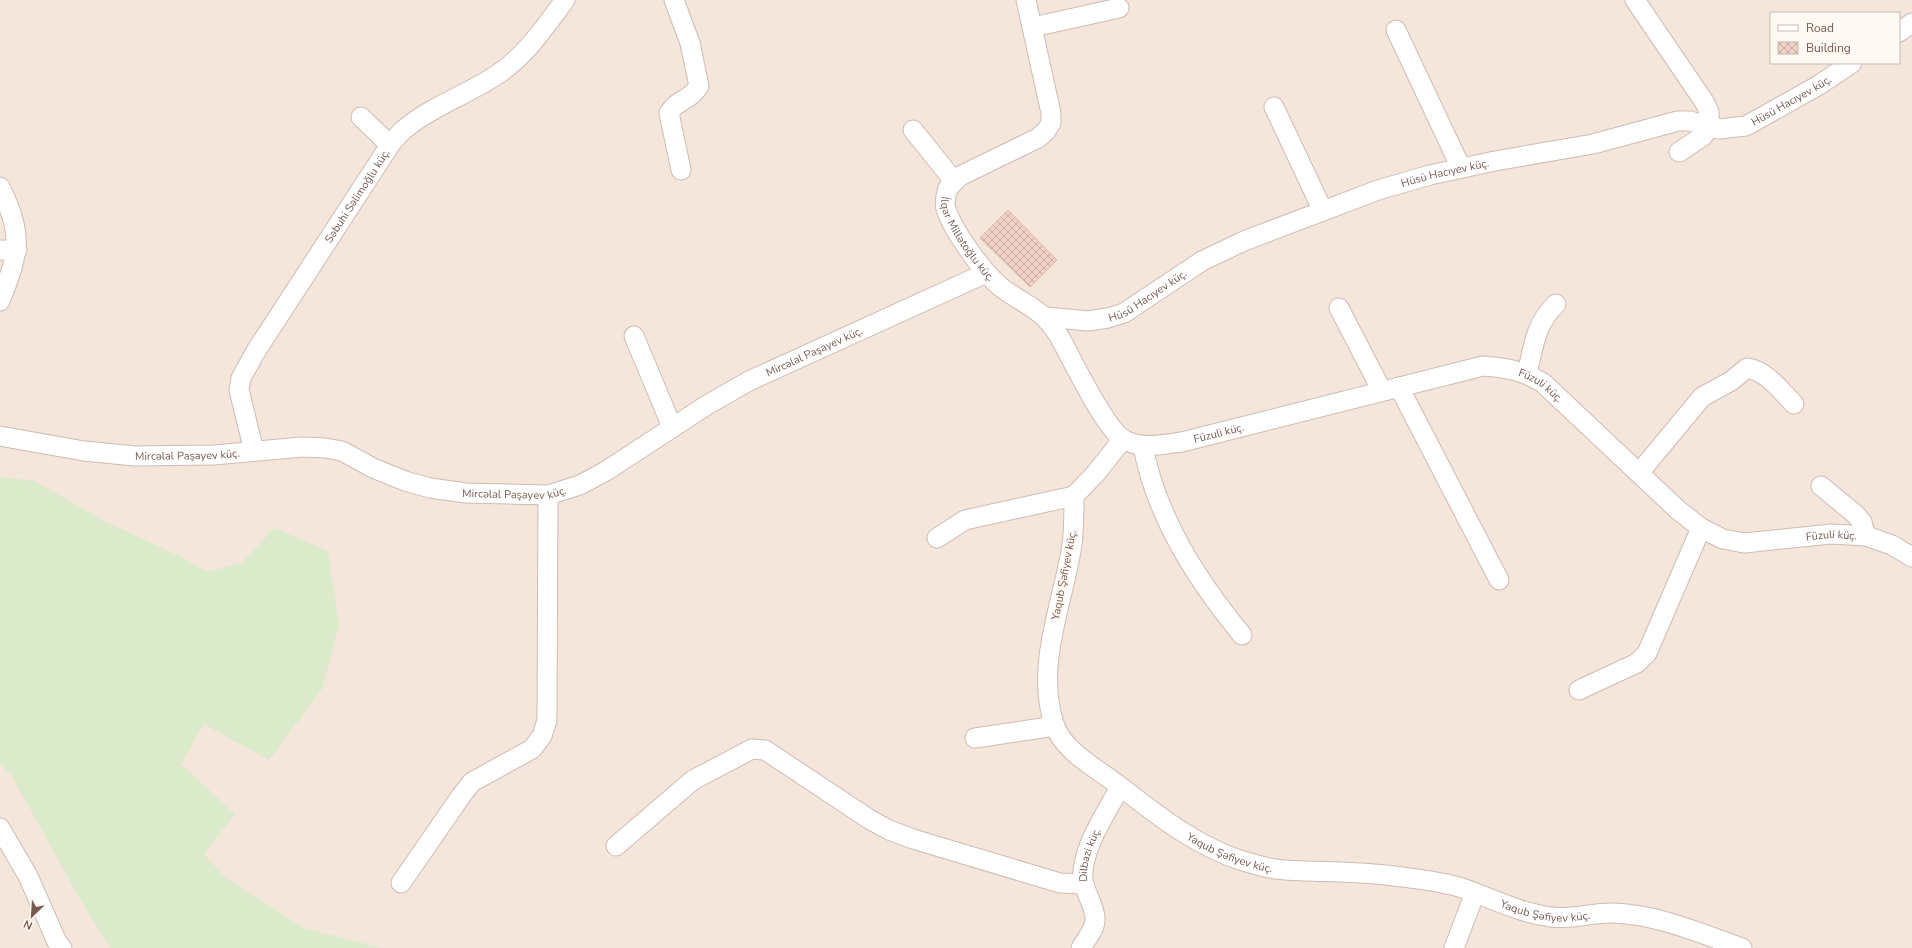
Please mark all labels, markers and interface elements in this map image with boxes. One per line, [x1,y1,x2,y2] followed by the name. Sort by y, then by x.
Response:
[1770,12,1900,64] legend
[1806,20,1834,36] text: Road
[1806,40,1851,56] text: Building
[1748,72,1834,129] street label: Hüsü Hacıyev küç.
[321,146,393,246] street label: Səbuhi Səlimoğlu küç.
[1399,155,1490,191] street label: Hüsü Hacıyev küç.
[937,195,998,285] street label: İlqar Millətoğlu küç.
[1106,266,1190,325] street label: Hüsü Hacıyev küç.
[763,323,865,380] street label: Mircəlal Paşayev küç.
[1517,365,1566,406] street label: Füzuli küç.
[1192,419,1245,446] street label: Füzuli küç.
[135,445,240,463] street label: Mircəlal Paşayev küç.
[462,482,568,502] street label: Mircəlal Paşayev küç.
[1805,526,1857,544] street label: Füzuli küç.
[1048,529,1080,622] street label: Yaqub Şəfiyev küç.
[1075,825,1104,882] street label: Dilbazi küç.
[1183,828,1274,876] street label: Yaqub Şəfiyev küç.
[12,896,52,936] north arrow
[1497,896,1591,925] street label: Yaqub Şəfiyev küç.
[21,916,35,933] text: N

